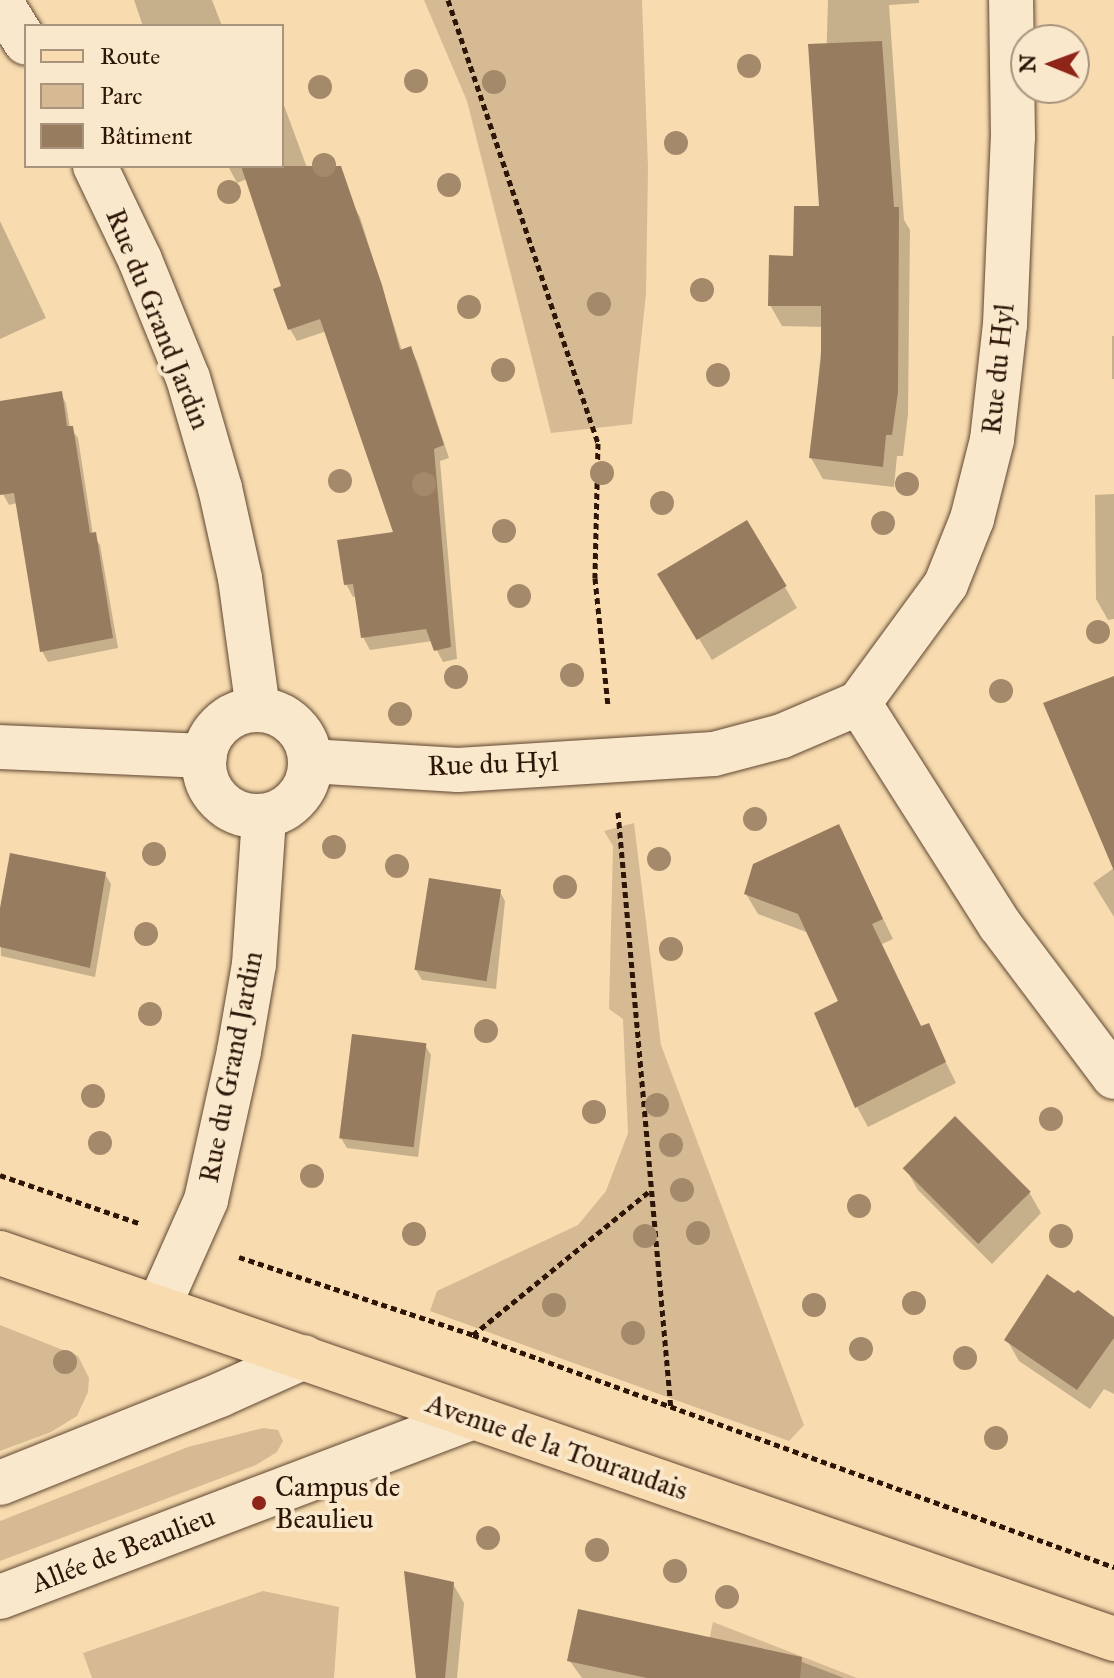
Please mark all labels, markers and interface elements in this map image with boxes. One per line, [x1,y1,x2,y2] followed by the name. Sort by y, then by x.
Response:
[24,24,284,168] legend
[1010,24,1090,104] north arrow
[100,41,160,71] text: Route
[1014,54,1041,73] text: N
[100,81,142,111] text: Parc
[100,121,193,151] text: Bâtiment
[98,204,218,434] street label: Rue du Grand Jardin
[974,302,1022,436] street label: Rue du Hyl
[427,745,559,783] street label: Rue du Hyl
[192,949,270,1185] street label: Rue du Grand Jardin
[422,1386,692,1508] street label: Avenue de la Touraudais
[275,1470,400,1536] place label: Campus de Beaulieu
[250,1494,268,1512] marker: Campus de Beaulieu
[27,1500,219,1600] street label: Allée de Beaulieu

